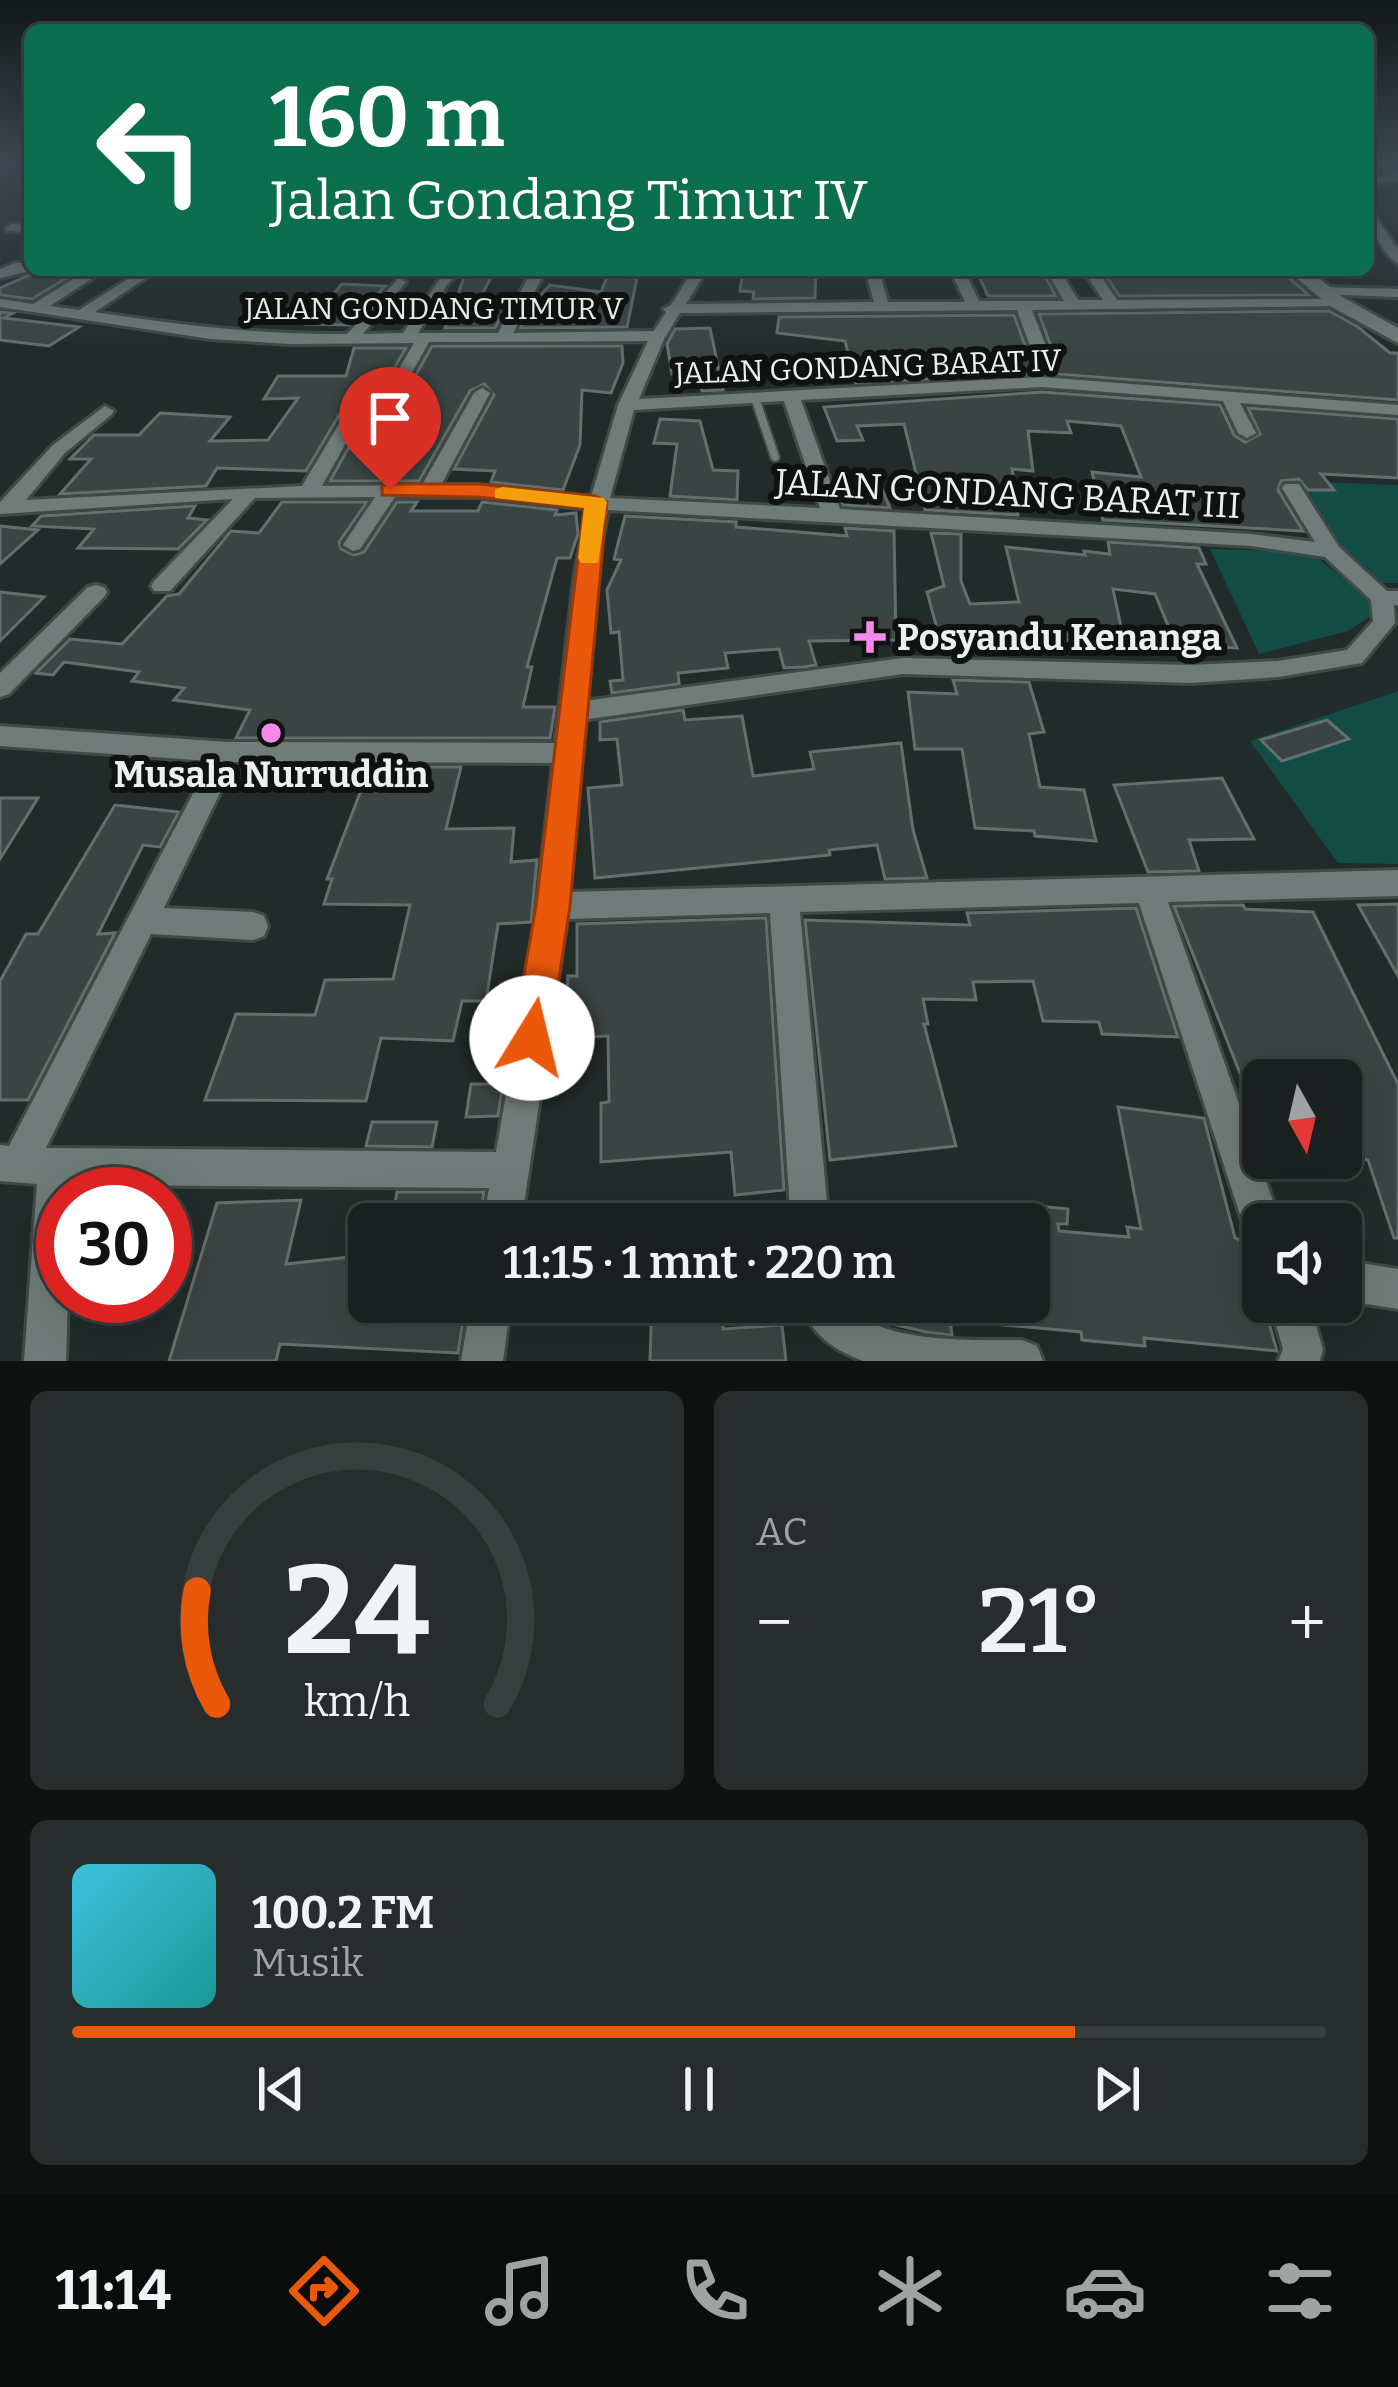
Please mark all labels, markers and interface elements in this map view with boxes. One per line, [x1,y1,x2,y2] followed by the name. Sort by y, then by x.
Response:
[270,67,505,168] text: 160 m
[72,72,228,228] icon: left
[270,169,868,233] text: Jalan Gondang Timur IV
[244,291,624,327] street label: JALAN GONDANG TIMUR V
[673,342,1062,392] street label: JALAN GONDANG BARAT IV
[339,367,441,490] pin
[357,385,423,451] icon: arrive
[773,460,1242,528] street label: JALAN GONDANG BARAT III
[897,616,1222,660] place label: Posyandu Kenanga
[854,621,886,653] marker: Posyandu Kenanga
[258,720,284,746] marker: Musala Nurruddin
[114,753,428,797] place label: Musala Nurruddin
[469,975,595,1101] position arrow
[1242,1059,1362,1179] north arrow
[1242,1059,1362,1323] map controls
[36,1167,192,1323] speed limit sign: 30
[1242,1203,1362,1323] button: sound
[503,1236,895,1290] text: 11:15 · 1 mnt · 220 m
[756,1509,808,1555] text: AC
[284,1536,430,1686] text: 24
[978,1568,1102,1676] text: 21°
[756,1583,792,1662] text: −
[1288,1583,1326,1662] text: +
[304,1675,410,1726] text: km/h
[252,1886,434,1940] text: 100.2 FM
[252,1940,363,1986] text: Musik
[248,2056,314,2122] icon: previous
[666,2056,732,2122] icon: pause
[1084,2056,1150,2122] icon: next
[282,2249,366,2333] icon: directions
[478,2249,562,2333] icon: music
[673,2249,757,2333] icon: phone
[868,2249,952,2333] icon: climate
[1063,2249,1147,2333] icon: car
[1258,2249,1342,2333] icon: filters
[56,2259,171,2323] text: 11:14

